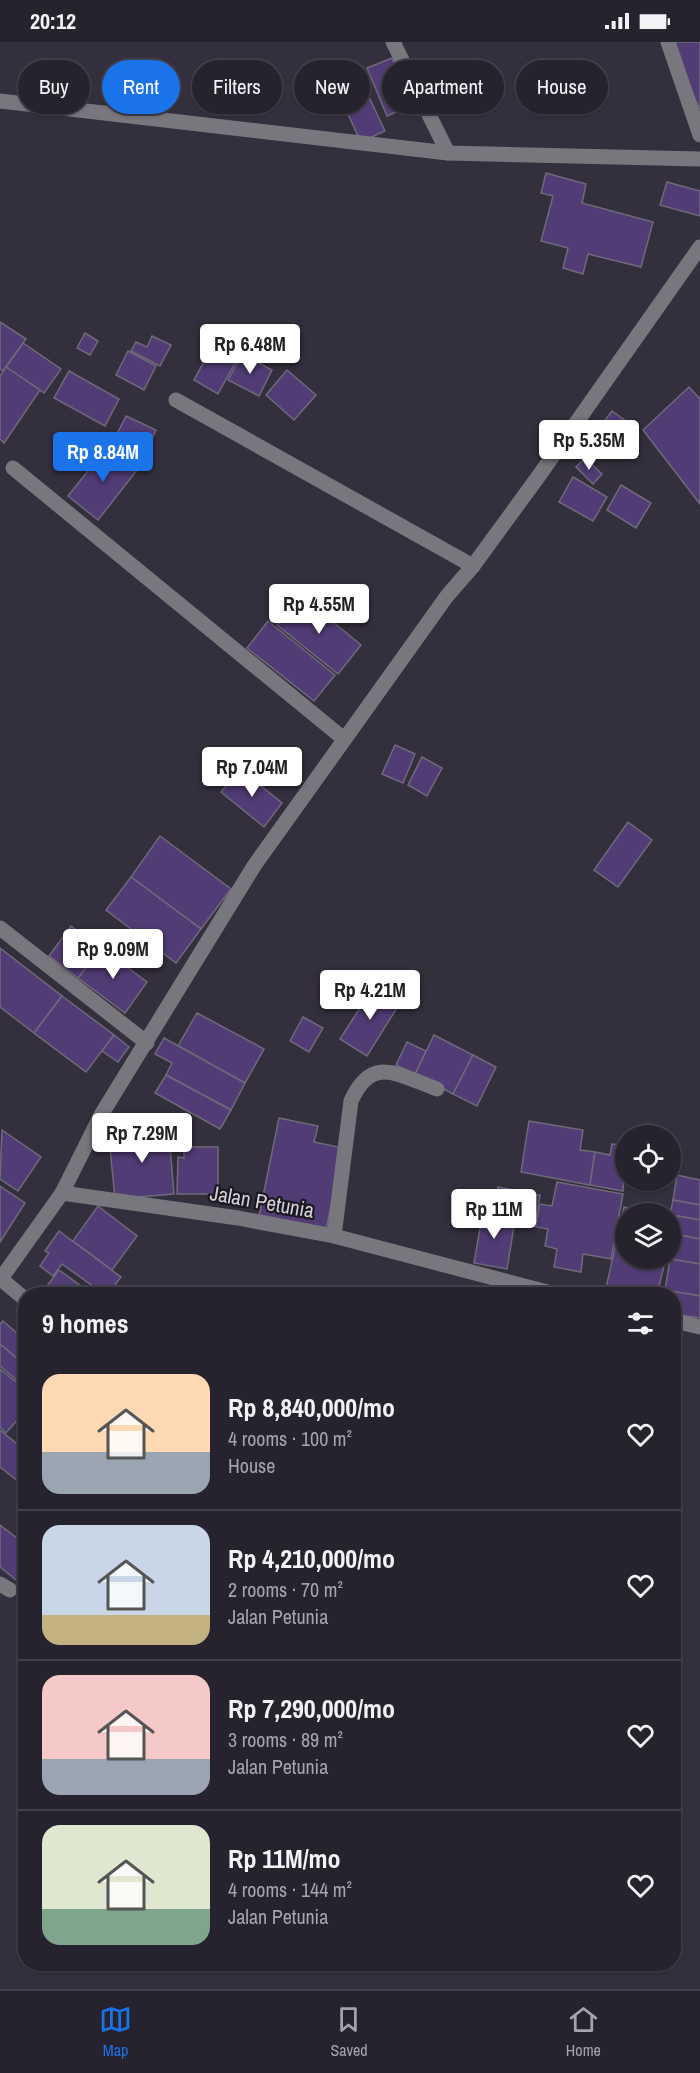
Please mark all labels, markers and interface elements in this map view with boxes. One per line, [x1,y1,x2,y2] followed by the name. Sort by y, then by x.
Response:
[30,6,76,36] text: 20:12
[18,60,90,114] chip: Buy
[102,60,180,114] chip: Rent
[192,60,282,114] chip: Filters
[294,60,370,114] chip: New
[382,60,504,114] chip: Apartment
[516,60,608,114] chip: House
[188,324,312,375] pin: Rp 6.48M
[214,330,286,357] text: Rp 6.48M
[527,420,651,471] pin: Rp 5.35M
[553,426,625,453] text: Rp 5.35M
[41,432,165,483] pin: Rp 8.84M
[67,438,139,465] text: Rp 8.84M
[257,584,381,635] pin: Rp 4.55M
[283,590,355,617] text: Rp 4.55M
[190,747,314,798] pin: Rp 7.04M
[216,753,288,780] text: Rp 7.04M
[51,929,175,980] pin: Rp 9.09M
[77,935,149,962] text: Rp 9.09M
[308,970,432,1021] pin: Rp 4.21M
[334,976,406,1003] text: Rp 4.21M
[80,1113,204,1164] pin: Rp 7.29M
[106,1119,178,1146] text: Rp 7.29M
[615,1125,681,1269] map controls
[615,1125,681,1191] button: locate
[208,1178,317,1225] street label: Jalan Petunia
[445,1189,543,1240] pin: Rp 11M
[465,1195,523,1222] text: Rp 11M
[615,1203,681,1269] button: layers
[42,1306,129,1341] text: 9 homes
[624,1307,657,1340] icon: filters
[228,1390,395,1425] text: Rp 8,840,000/mo
[90,1398,162,1470] icon: home
[624,1418,657,1451] icon: heart
[228,1425,352,1452] text: 4 rooms · 100 m²
[228,1452,275,1479] text: House
[228,1541,395,1576] text: Rp 4,210,000/mo
[90,1549,162,1621] icon: home
[624,1569,657,1602] icon: heart
[228,1576,343,1603] text: 2 rooms · 70 m²
[228,1603,328,1630] text: Jalan Petunia
[228,1691,395,1726] text: Rp 7,290,000/mo
[90,1699,162,1771] icon: home
[624,1719,657,1752] icon: heart
[228,1726,343,1753] text: 3 rooms · 89 m²
[228,1753,328,1780] text: Jalan Petunia
[228,1841,341,1876] text: Rp 11M/mo
[90,1849,162,1921] icon: home
[624,1869,657,1902] icon: heart
[228,1876,352,1903] text: 4 rooms · 144 m²
[228,1903,328,1930] text: Jalan Petunia
[99,2003,132,2061] tab: Map
[330,2003,368,2061] tab: Saved
[566,2003,601,2061] tab: Home

